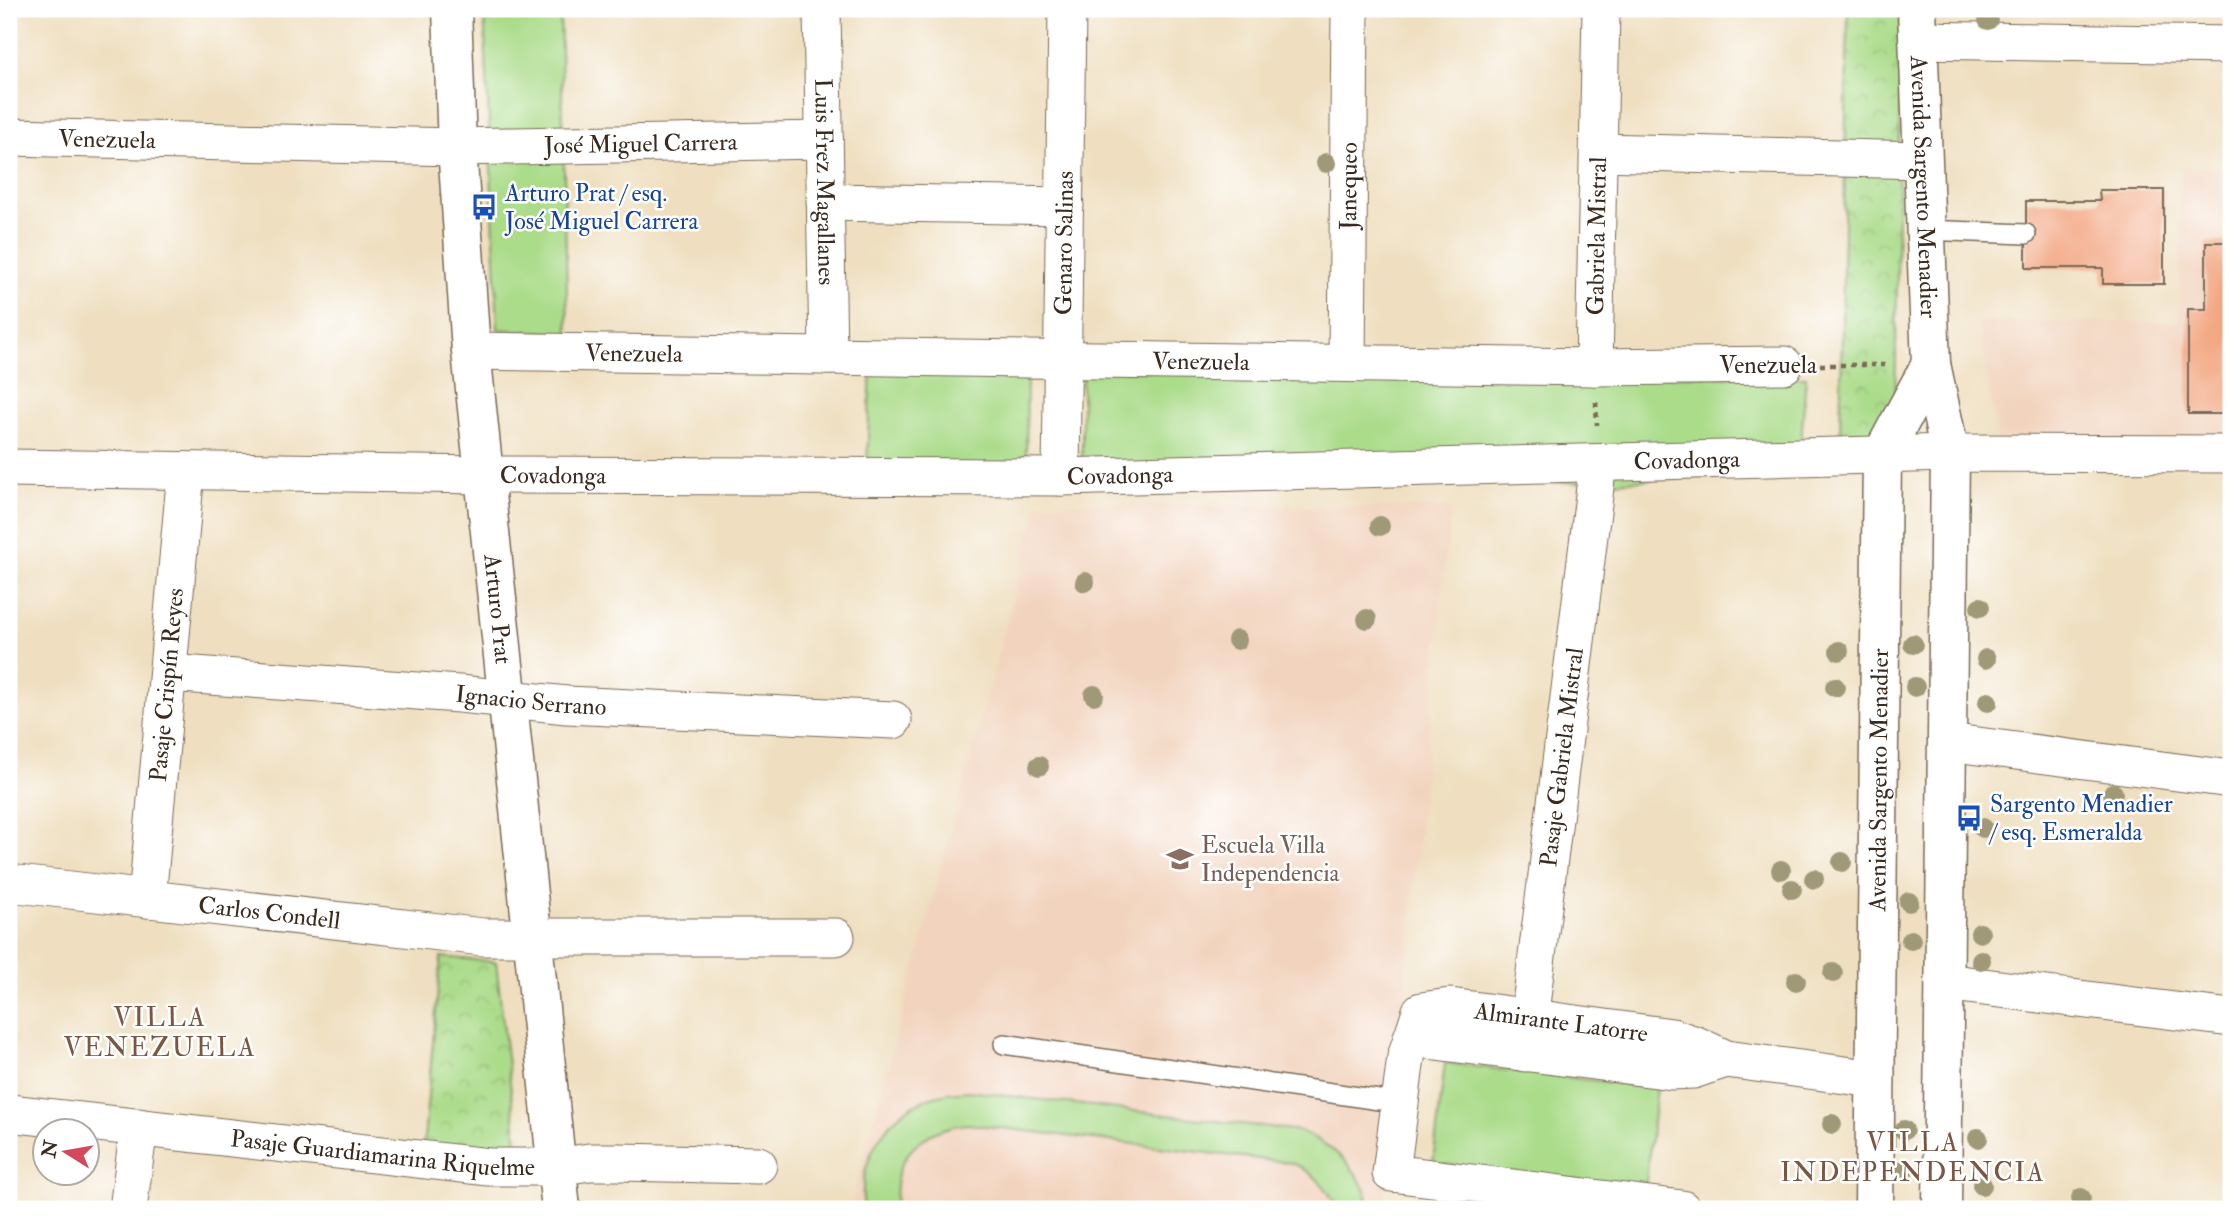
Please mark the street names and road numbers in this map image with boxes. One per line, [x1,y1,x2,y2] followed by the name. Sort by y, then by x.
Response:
[1903,54,1944,319] street label: Avenida Sargento Menadier
[807,78,842,286] street label: Luis Frez Magallanes
[58,123,157,156] street label: Venezuela
[543,127,739,161] street label: José Miguel Carrera
[1333,142,1365,231] street label: Janequeo
[1580,156,1614,316] street label: Gabriela Mistral
[1048,171,1081,315] street label: Genaro Salinas
[585,338,684,370] street label: Venezuela
[1152,346,1251,378] street label: Venezuela
[1719,350,1818,381] street label: Venezuela
[1633,444,1742,478] street label: Covadonga
[1066,459,1175,493] street label: Covadonga
[500,460,607,491] street label: Covadonga
[476,552,519,666] street label: Arturo Prat
[143,587,191,783] street label: Pasaje Crispín Reyes
[1533,646,1591,869] street label: Pasaje Gabriela Mistral
[1862,648,1896,913] street label: Avenida Sargento Menadier
[454,679,607,723] street label: Ignacio Serrano
[197,890,342,937] street label: Carlos Condell
[1471,995,1650,1050] street label: Almirante Latorre
[229,1123,535,1183] street label: Pasaje Guardiamarina Riquelme

